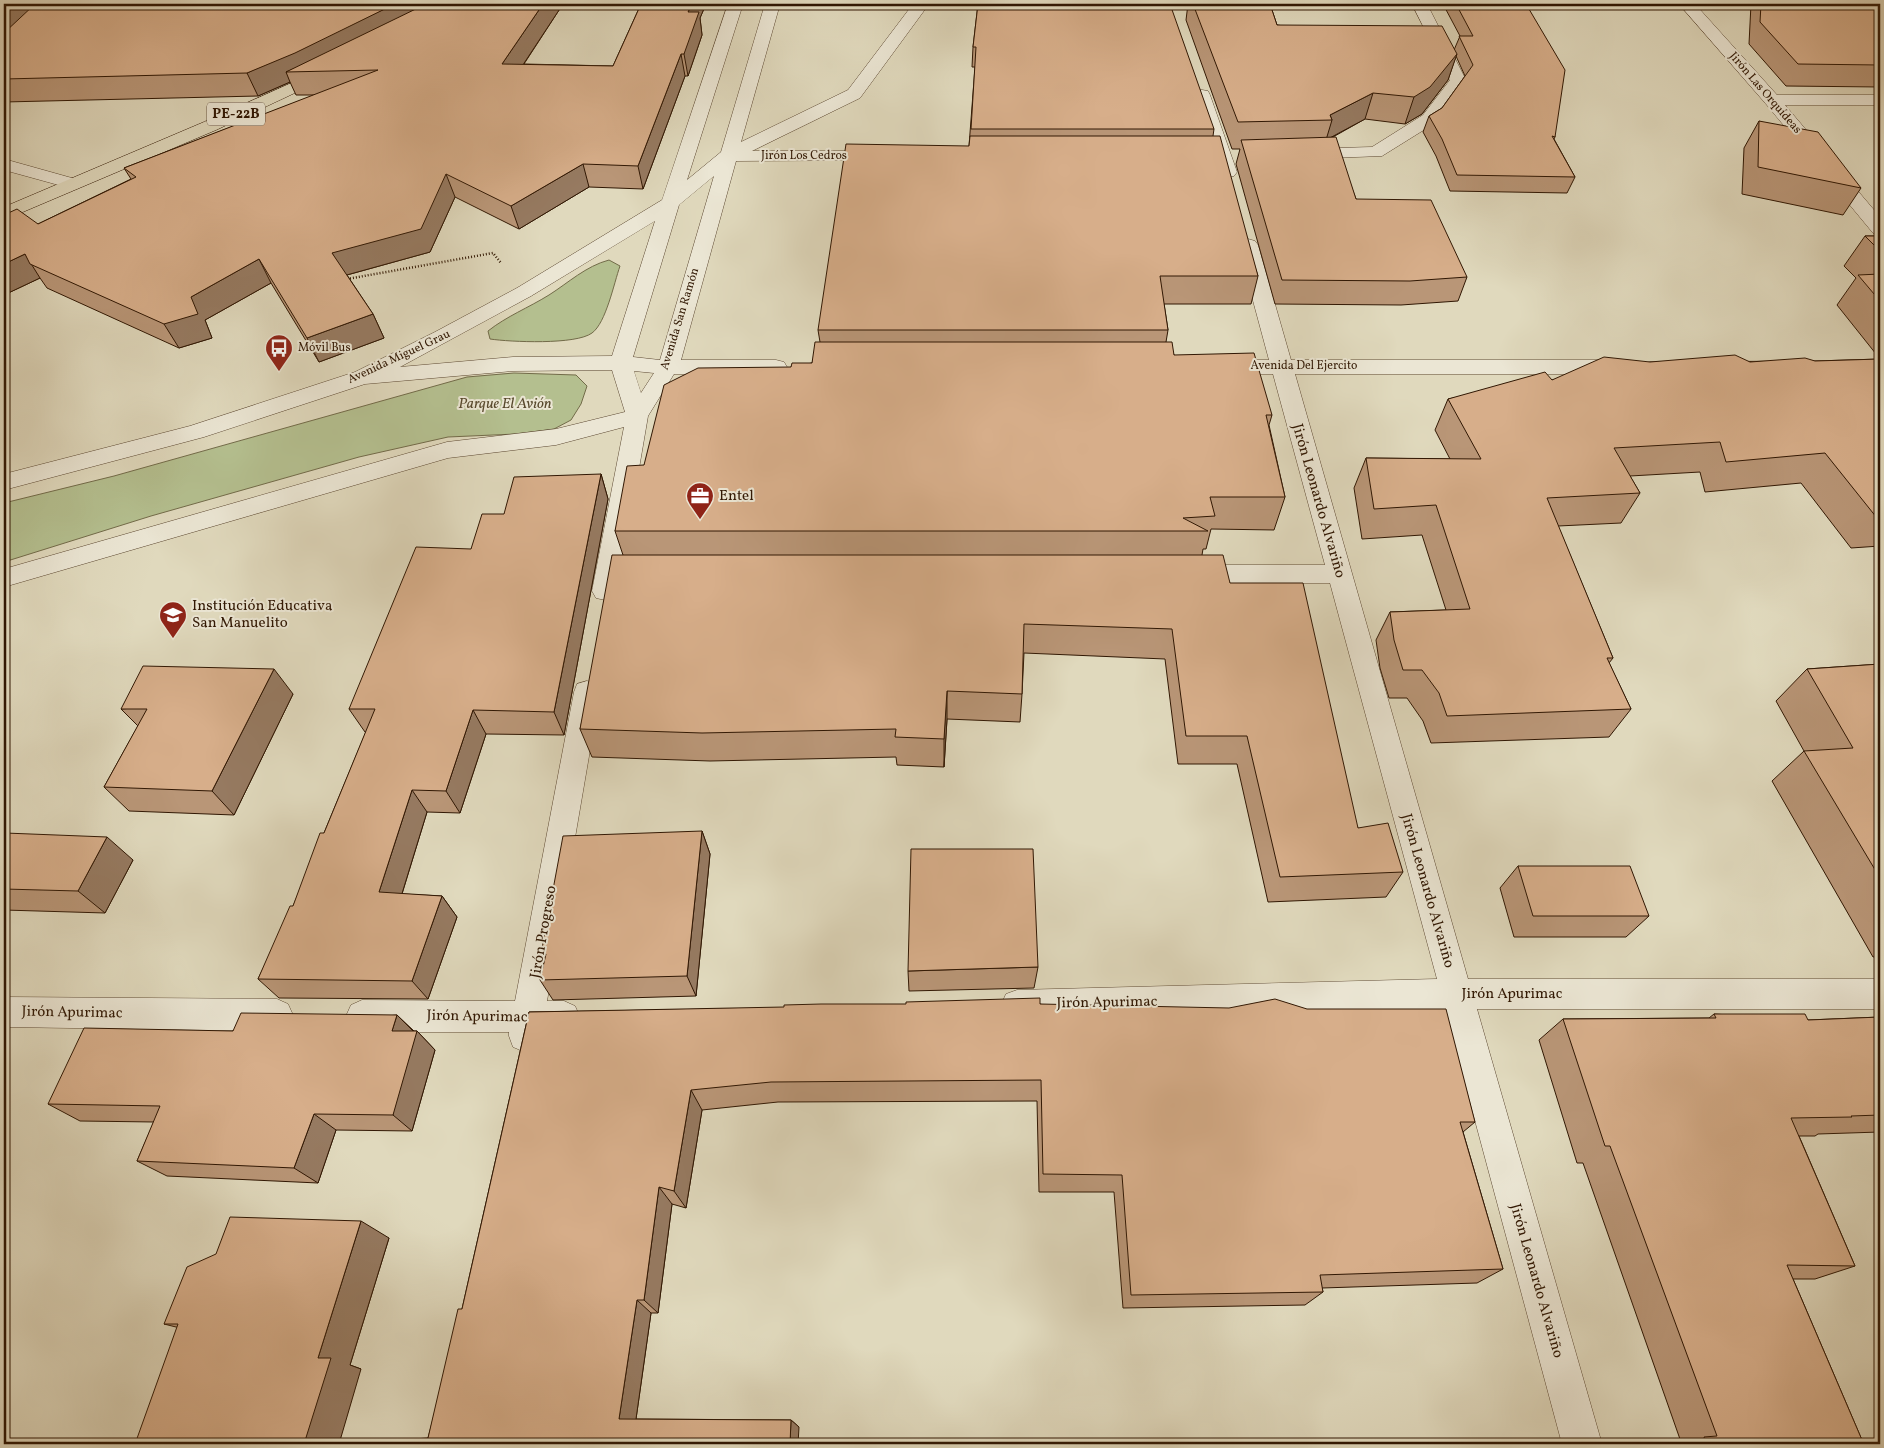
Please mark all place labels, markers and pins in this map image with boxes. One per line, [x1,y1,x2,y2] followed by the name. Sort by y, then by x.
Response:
[264,333,294,372] bus stop icon: Móvil Bus
[298,340,351,356] place label: Móvil Bus
[685,481,715,520] office icon: Entel
[719,486,754,507] place label: Entel
[192,596,332,634] place label: Institución Educativa San Manuelito
[158,600,188,639] school or university icon: Institución Educativa San Manuelito

